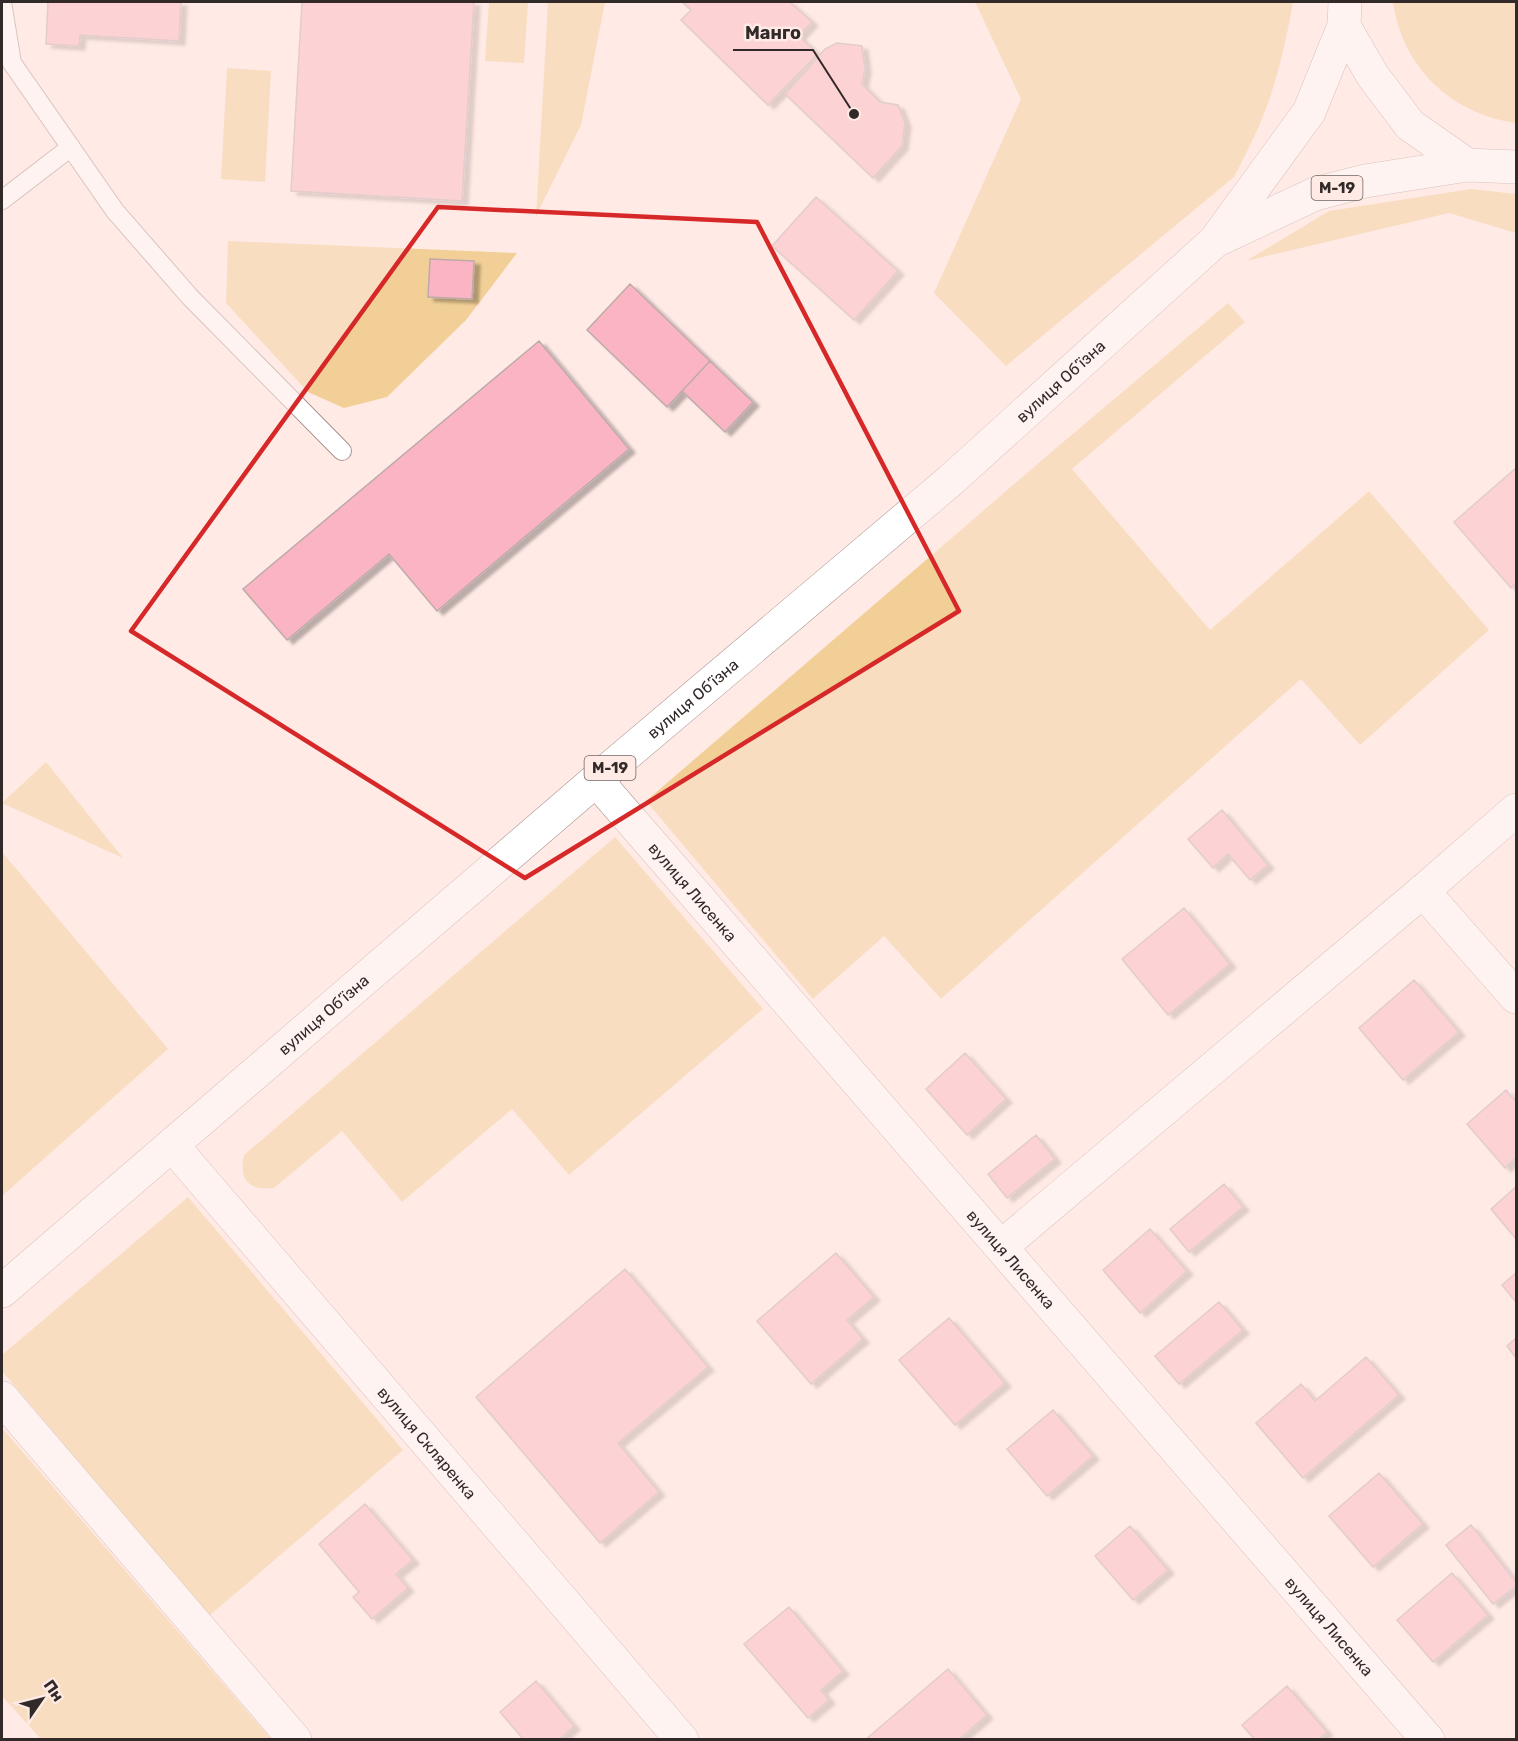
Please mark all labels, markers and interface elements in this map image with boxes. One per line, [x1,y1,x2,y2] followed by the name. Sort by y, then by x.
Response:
[733,14,813,50] callout: Манго
[745,22,801,44] text: Манго
[1312,176,1362,200] road number: М-19
[1012,336,1109,426] street label: вулиця Об’їзна
[643,655,742,743] street label: вулиця Об’їзна
[584,756,636,780] road number: М-19
[644,839,741,946] street label: вулиця Лисенка
[275,971,373,1059] street label: вулиця Об’їзна
[963,1206,1059,1313] street label: вулиця Лисенка
[373,1383,480,1503] street label: вулиця Скляренка
[1281,1573,1377,1680] street label: вулиця Лисенка
[12,1669,72,1729] north arrow
[40,1676,68,1705] text: Пн

